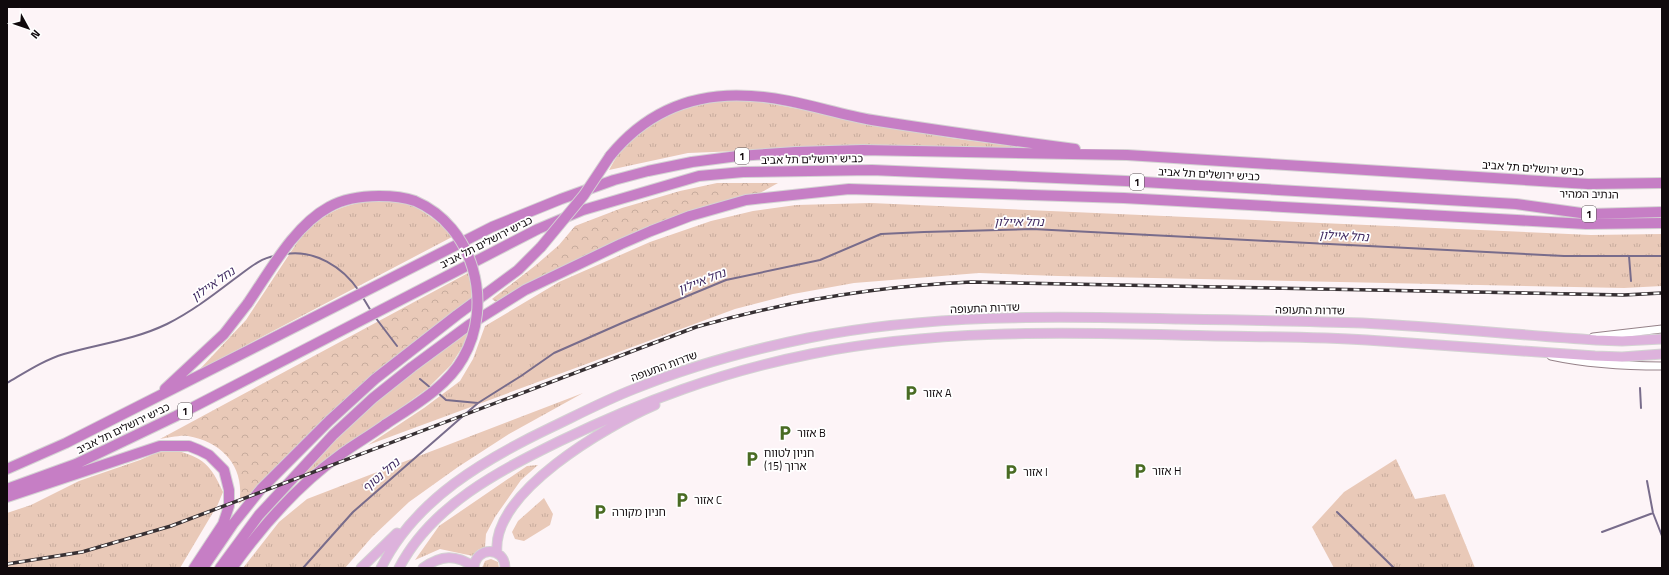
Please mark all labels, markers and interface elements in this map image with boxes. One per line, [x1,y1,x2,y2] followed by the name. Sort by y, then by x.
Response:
[8,8,48,48] north arrow
[27,26,44,42] text: N
[735,148,749,164] road number: 1
[761,150,864,168] street label: כביש ירושלים תל אביב
[1482,156,1585,180] street label: כביש ירושלים תל אביב
[1158,163,1261,185] street label: כביש ירושלים תל אביב
[1130,174,1144,190] road number: 1
[1559,185,1619,203] street label: הנתיב המהיר
[1582,206,1596,222] road number: 1
[437,212,535,272] street label: כביש ירושלים תל אביב
[994,212,1045,231] water label: נחל איילון
[1319,225,1371,246] water label: נחל איילון
[187,261,240,306] water label: נחל איילון
[675,262,730,298] water label: נחל איילון
[950,299,1020,317] street label: שדרות התעופה
[1275,301,1345,319] street label: שדרות התעופה
[628,347,700,385] street label: שדרות התעופה
[902,384,920,402] parking icon: אזור A
[923,385,952,401] place label: אזור A
[74,398,173,458] street label: כביש ירושלים תל אביב
[178,403,192,419] road number: 1
[776,424,794,442] parking icon: אזור B
[797,425,826,441] place label: אזור B
[764,445,814,474] place label: חניון לטווח ארוך (15)
[743,450,761,468] parking icon: חניון לטווח ארוך (15)
[358,452,405,496] water label: נחל נטוף
[1131,462,1149,480] parking icon: אזור H
[1002,463,1020,481] parking icon: אזור I
[1152,463,1181,479] place label: אזור H
[1023,464,1048,480] place label: אזור I
[673,491,691,509] parking icon: אזור C
[694,492,722,508] place label: אזור C
[591,503,609,521] parking icon: חניון מקורה
[612,504,666,520] place label: חניון מקורה

